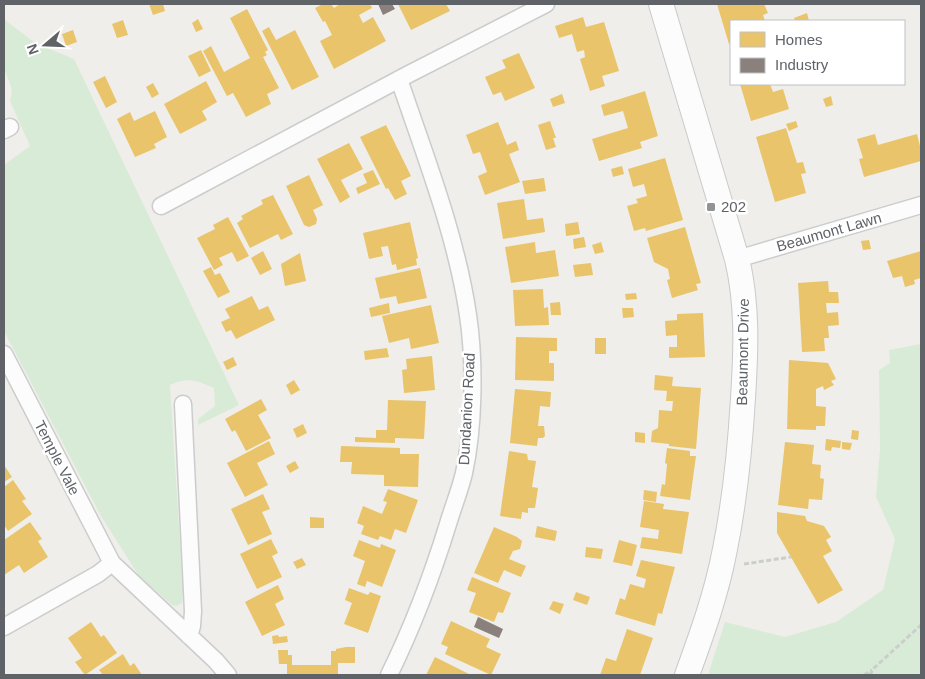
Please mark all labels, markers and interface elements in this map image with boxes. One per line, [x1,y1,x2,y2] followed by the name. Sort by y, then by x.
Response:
[20,20,70,70] north arrow
[730,20,905,85] legend
[775,31,823,48] text: Homes
[23,42,42,57] text: N
[775,56,829,73] text: Industry
[721,198,746,215] place label: 202
[705,201,717,213] marker: 202
[774,208,883,255] street label: Beaumont Lawn
[733,298,752,406] street label: Beaumont Drive
[455,352,478,466] street label: Dundanion Road
[31,418,84,498] street label: Temple Vale

